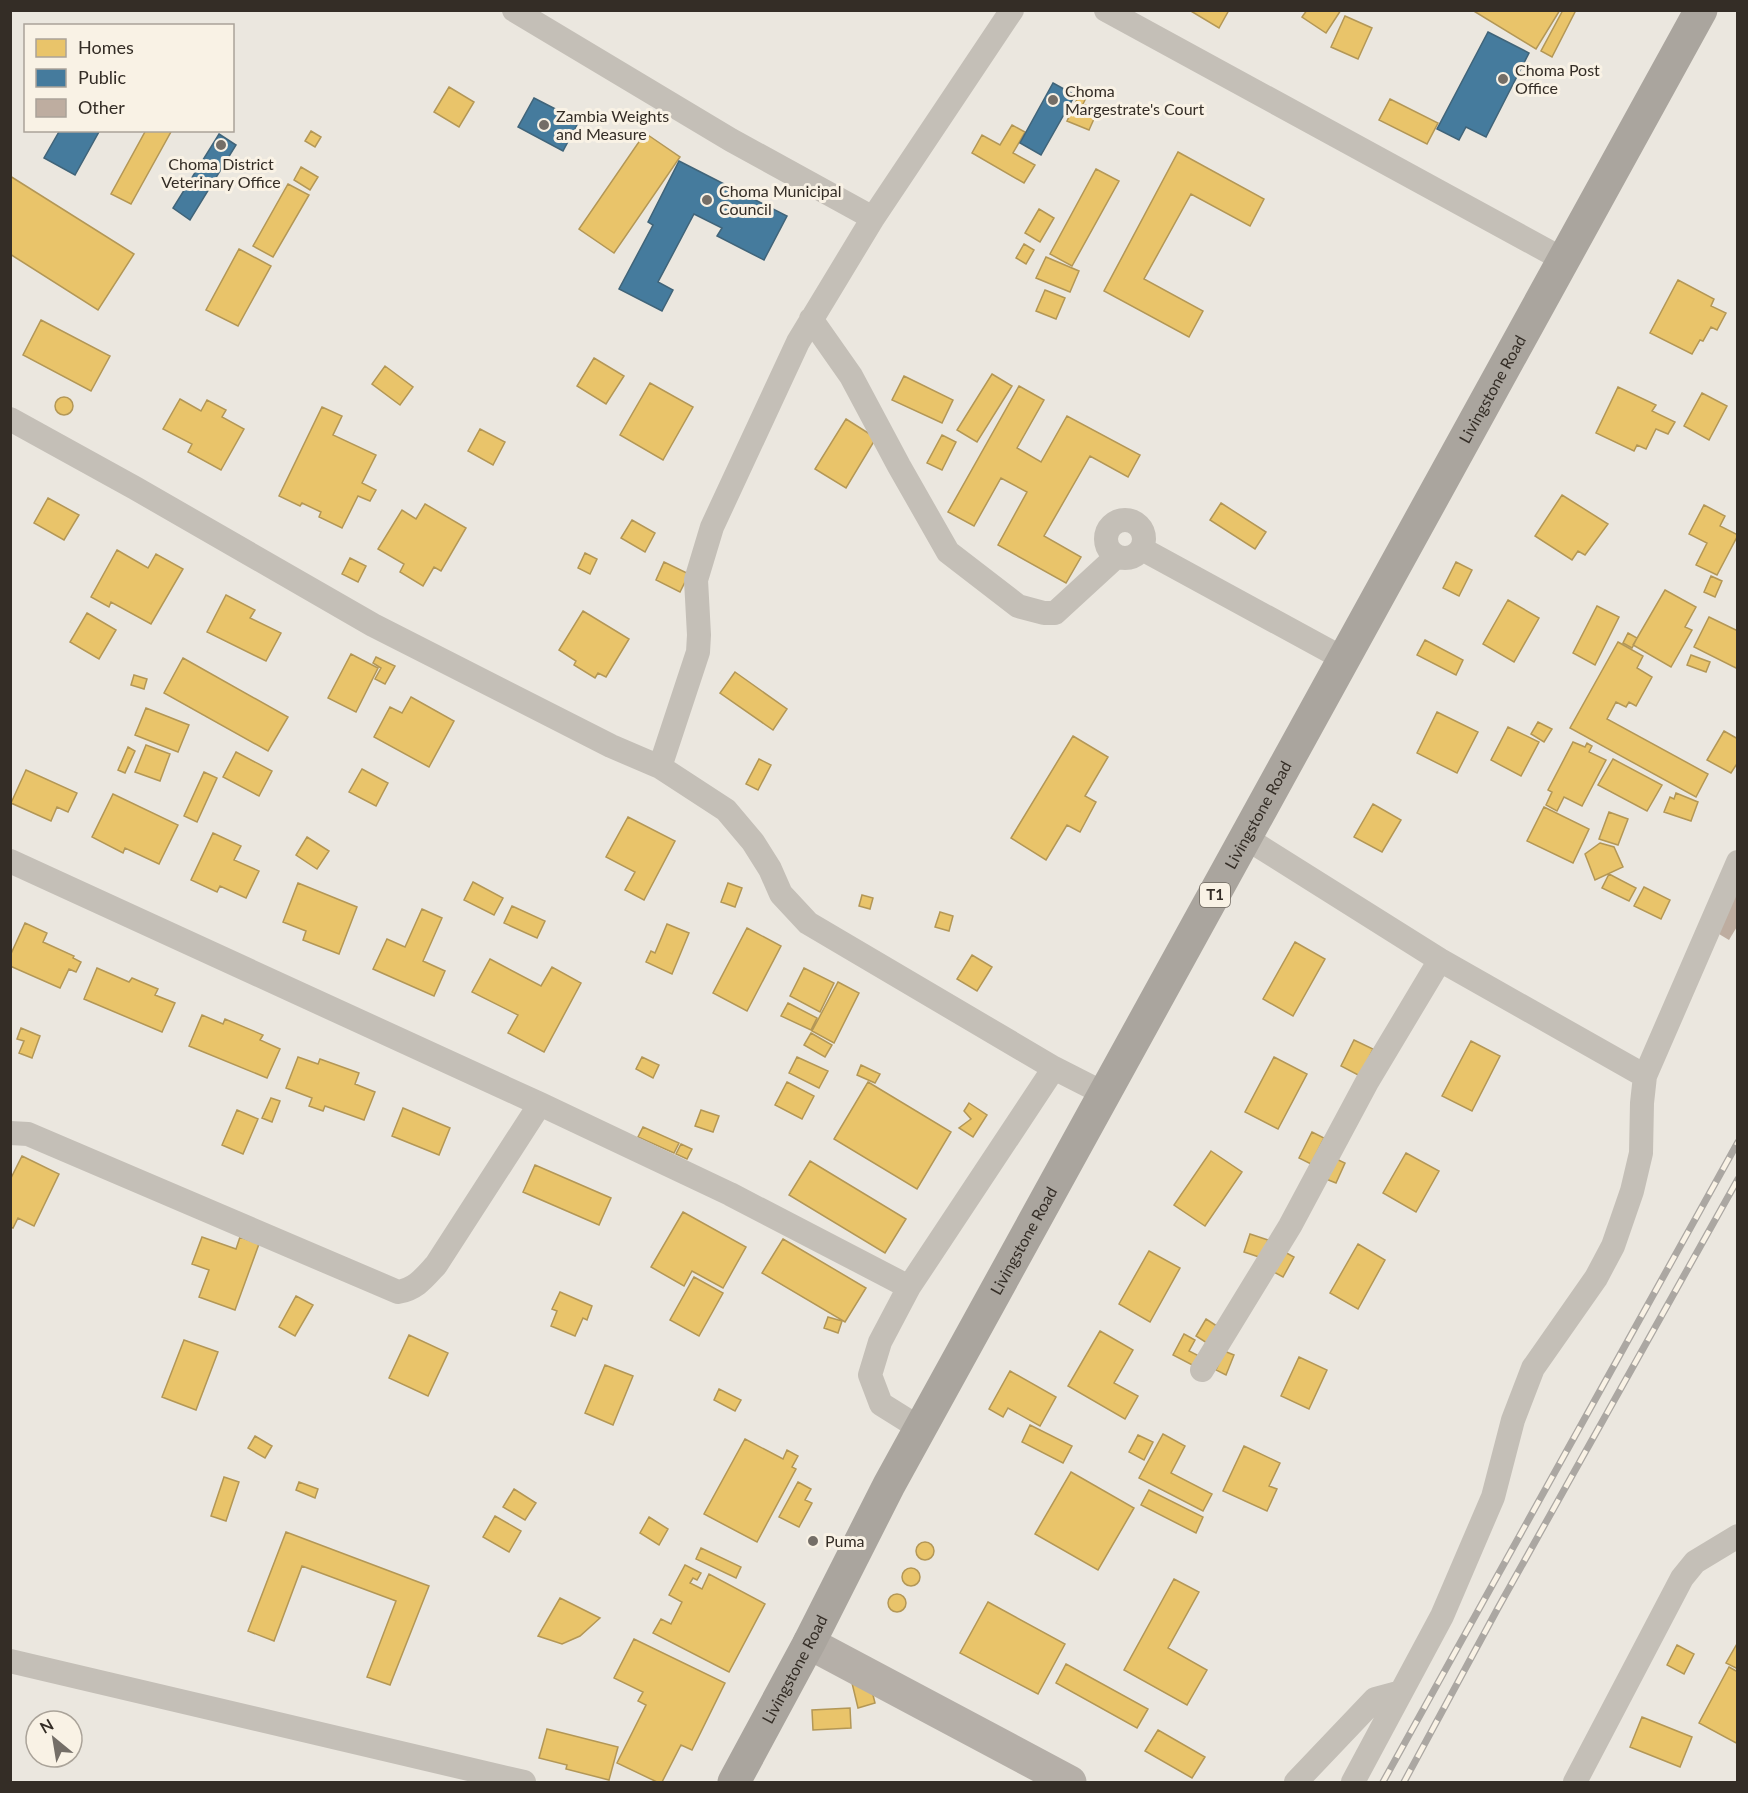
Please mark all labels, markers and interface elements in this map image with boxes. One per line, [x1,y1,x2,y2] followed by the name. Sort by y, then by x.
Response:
[24,24,234,132] legend
[78,36,134,58] text: Homes
[1515,60,1600,97] place label: Choma Post Office
[78,66,126,88] text: Public
[1496,72,1510,86] marker: Choma Post Office
[1065,81,1204,118] place label: Choma Margestrate's Court
[1046,93,1060,107] marker: Choma Margestrate's Court
[78,96,125,118] text: Other
[556,106,669,143] place label: Zambia Weights and Measure
[537,118,551,132] marker: Zambia Weights and Measure
[214,138,228,152] marker: Choma District Veterinary Office
[161,154,281,191] place label: Choma District Veterinary Office
[719,181,841,218] place label: Choma Municipal Council
[700,193,714,207] marker: Choma Municipal Council
[1455,332,1529,446] street label: Livingstone Road
[1220,757,1295,872] street label: Livingstone Road
[1200,883,1230,907] road number: T1
[986,1183,1060,1298] street label: Livingstone Road
[825,1531,865,1550] place label: Puma
[806,1534,820,1548] marker: Puma
[757,1612,831,1727] street label: Livingstone Road
[24,1709,84,1769] north arrow
[36,1714,56,1737] text: N

